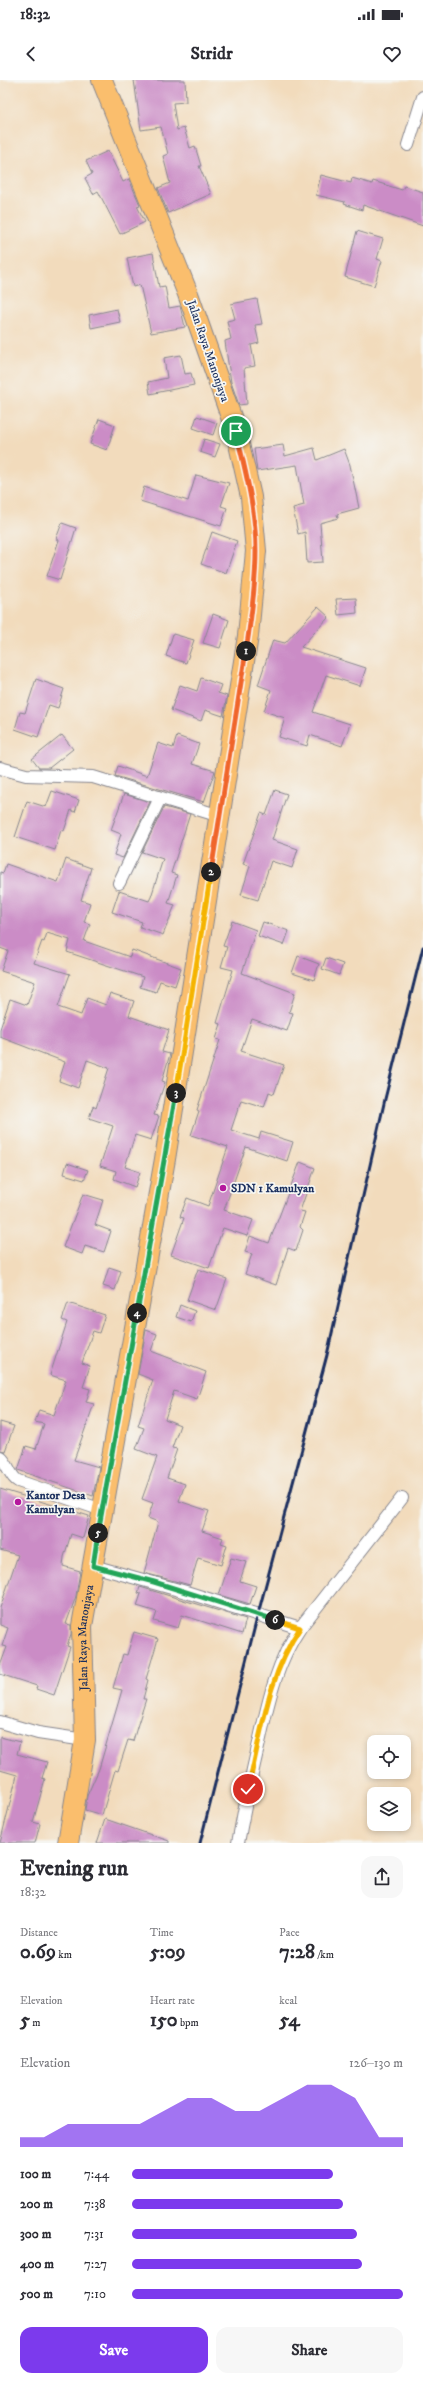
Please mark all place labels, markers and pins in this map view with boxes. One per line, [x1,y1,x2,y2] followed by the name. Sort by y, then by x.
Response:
[219,414,253,448] pin
[236,641,256,661] pin: 1
[201,862,221,882] pin: 2
[166,1083,186,1103] pin: 3
[231,1181,315,1196] place label: SDN 1 Kamulyan
[218,1183,228,1193] marker: SDN 1 Kamulyan
[127,1303,147,1323] pin: 4
[26,1488,86,1517] place label: Kantor Desa Kamulyan
[13,1497,23,1507] marker: Kantor Desa Kamulyan
[88,1523,108,1543] pin: 5
[265,1610,285,1630] pin: 6
[231,1772,265,1806] pin

